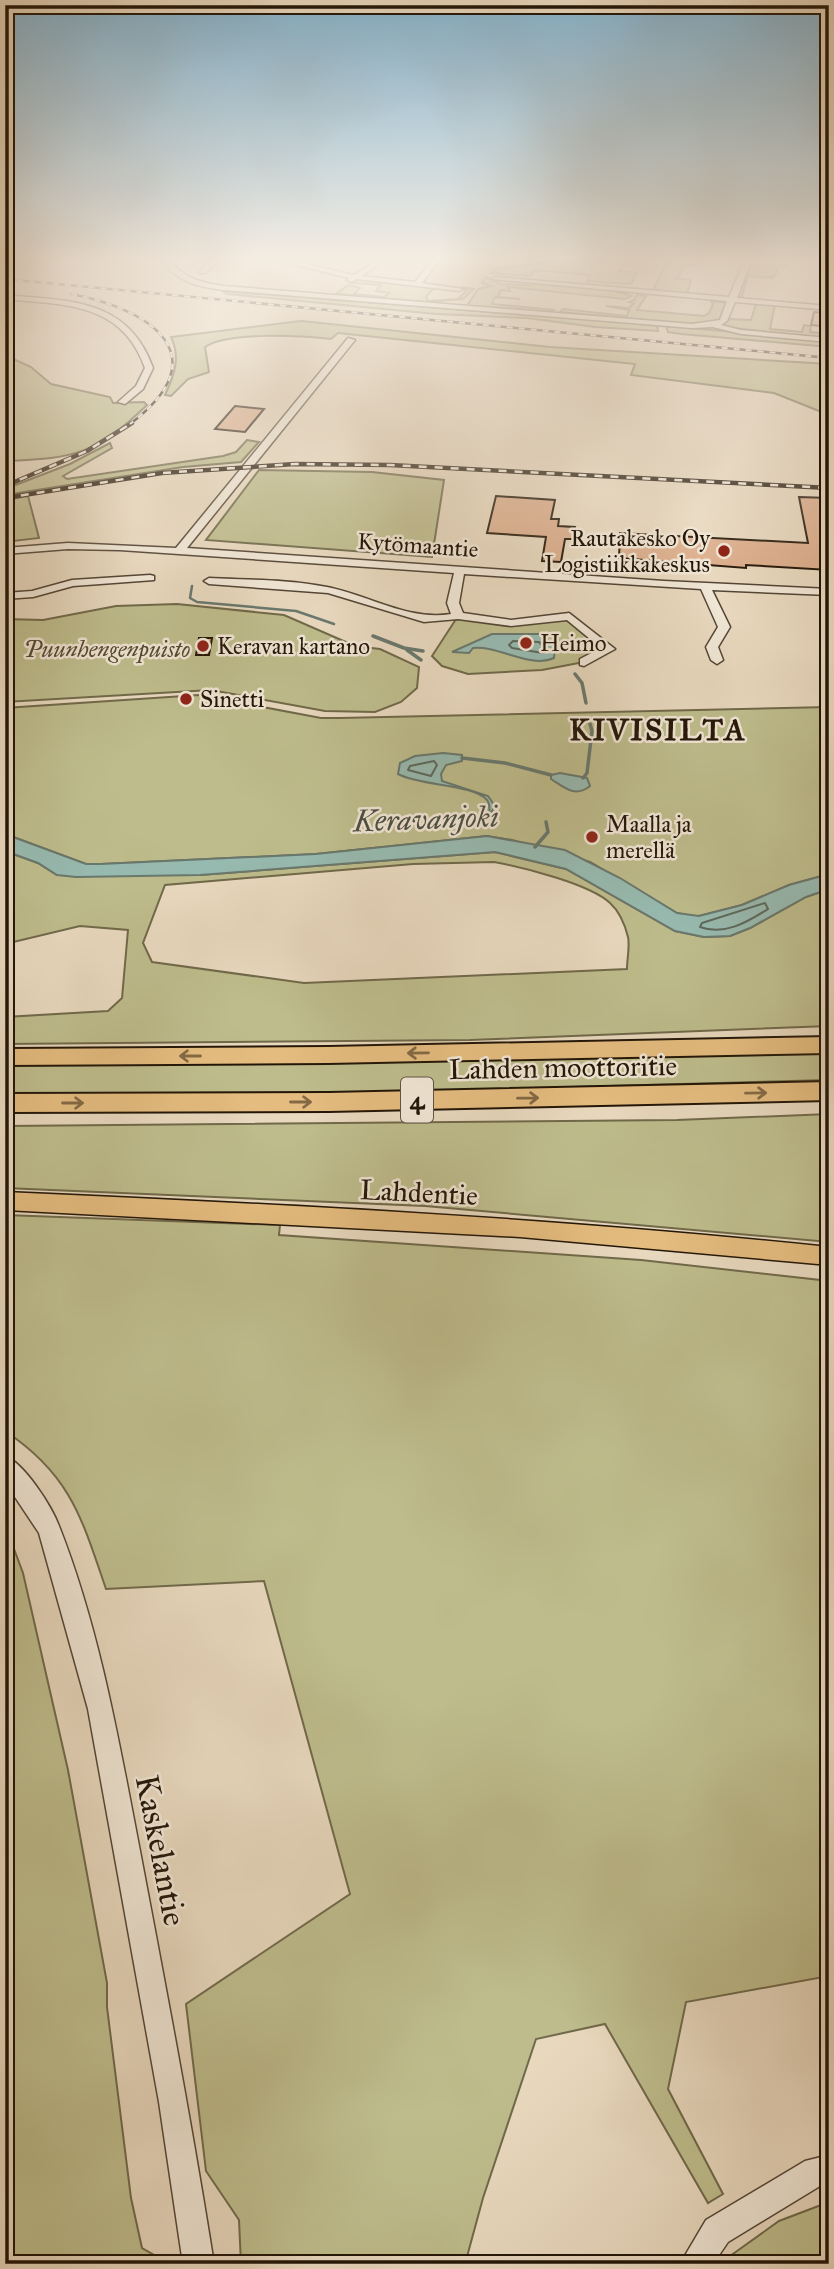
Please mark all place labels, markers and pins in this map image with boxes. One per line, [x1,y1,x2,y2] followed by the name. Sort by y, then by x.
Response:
[544,524,711,579] place label: Rautakesko Oy Logistiikkakeskus
[716,543,732,559] marker: Rautakesko Oy Logistiikkakeskus
[540,629,607,657] place label: Heimo
[217,632,370,660] place label: Keravan kartano
[518,635,534,651] marker: Heimo
[195,638,211,654] marker: Keravan kartano
[200,685,264,713] place label: Sinetti
[178,691,194,707] marker: Sinetti
[606,810,692,864] place label: Maalla ja merellä
[584,829,600,845] marker: Maalla ja merellä

